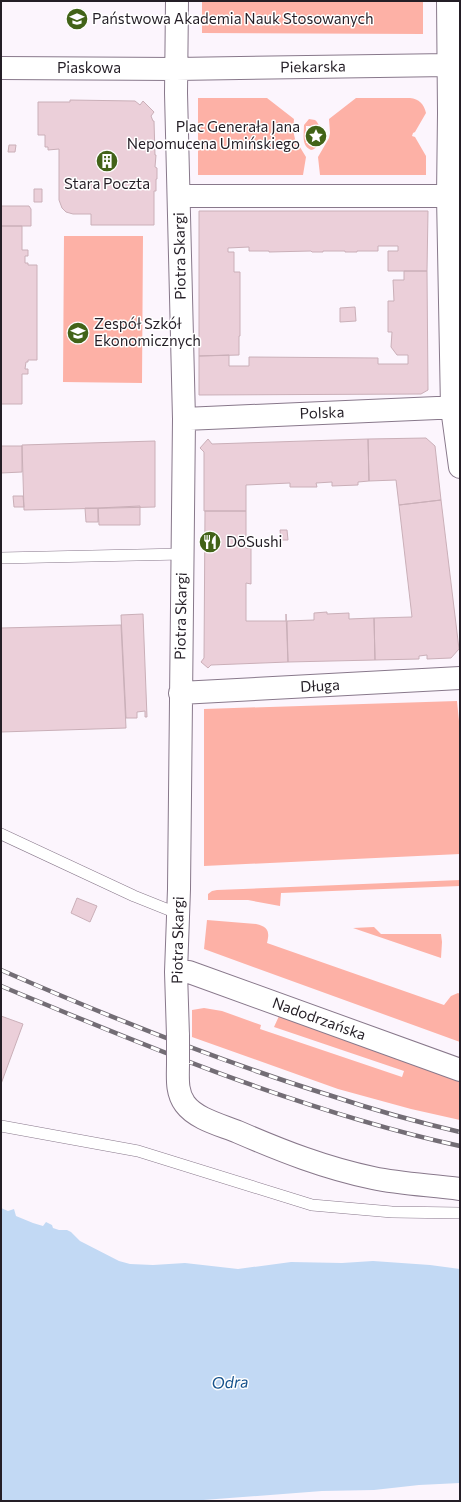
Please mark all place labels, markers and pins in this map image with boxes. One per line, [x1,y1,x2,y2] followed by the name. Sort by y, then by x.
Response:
[64,6,90,32] school or university icon: Państwowa Akademia Nauk Stosowanych
[92,9,374,27] place label: Państwowa Akademia Nauk Stosowanych
[127,117,300,152] place label: Plac Generała Jana Nepomucena Umińskiego
[303,123,329,149] place icon: Plac Generała Jana Nepomucena Umińskiego
[94,148,120,174] building icon: Stara Poczta
[64,174,150,192] place label: Stara Poczta
[94,314,201,349] place label: Zespół Szkół Ekonomicznych
[65,320,91,346] school or university icon: Zespół Szkół Ekonomicznych
[197,529,223,555] restaurant icon: DōSushi
[226,532,282,550] place label: DōSushi

